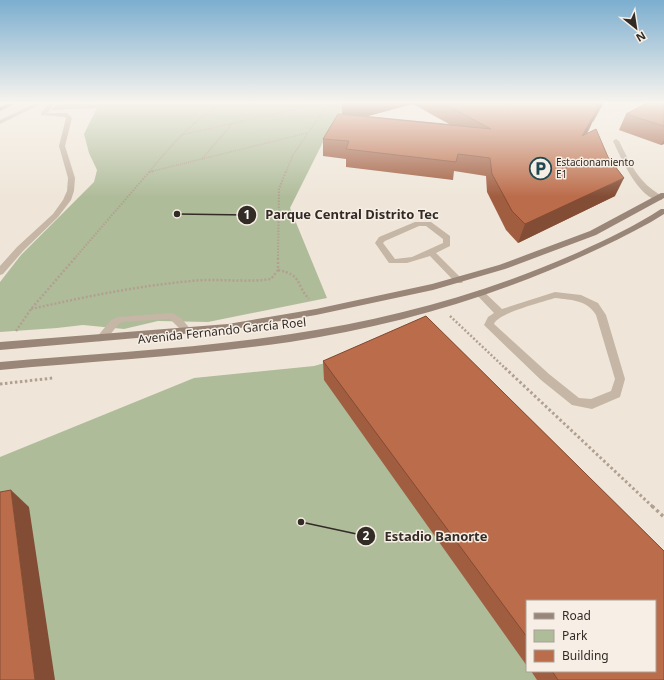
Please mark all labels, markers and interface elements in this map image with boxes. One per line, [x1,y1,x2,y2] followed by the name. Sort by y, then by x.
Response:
[616,8,656,48] north arrow
[634,28,649,46] text: N
[528,155,554,181] parking icon: Estacionamiento E1
[556,155,634,181] place label: Estacionamiento E1
[237,202,447,227] callout: Parque Central Distrito Tec
[265,205,439,223] text: Parque Central Distrito Tec
[244,206,250,223] text: 1
[137,313,307,348] street label: Avenida Fernando García Roel
[356,524,495,549] callout: Estadio Banorte
[363,527,370,544] text: 2
[384,527,488,545] text: Estadio Banorte
[526,600,656,672] legend
[562,607,591,624] text: Road
[562,627,588,644] text: Park
[562,647,609,664] text: Building

